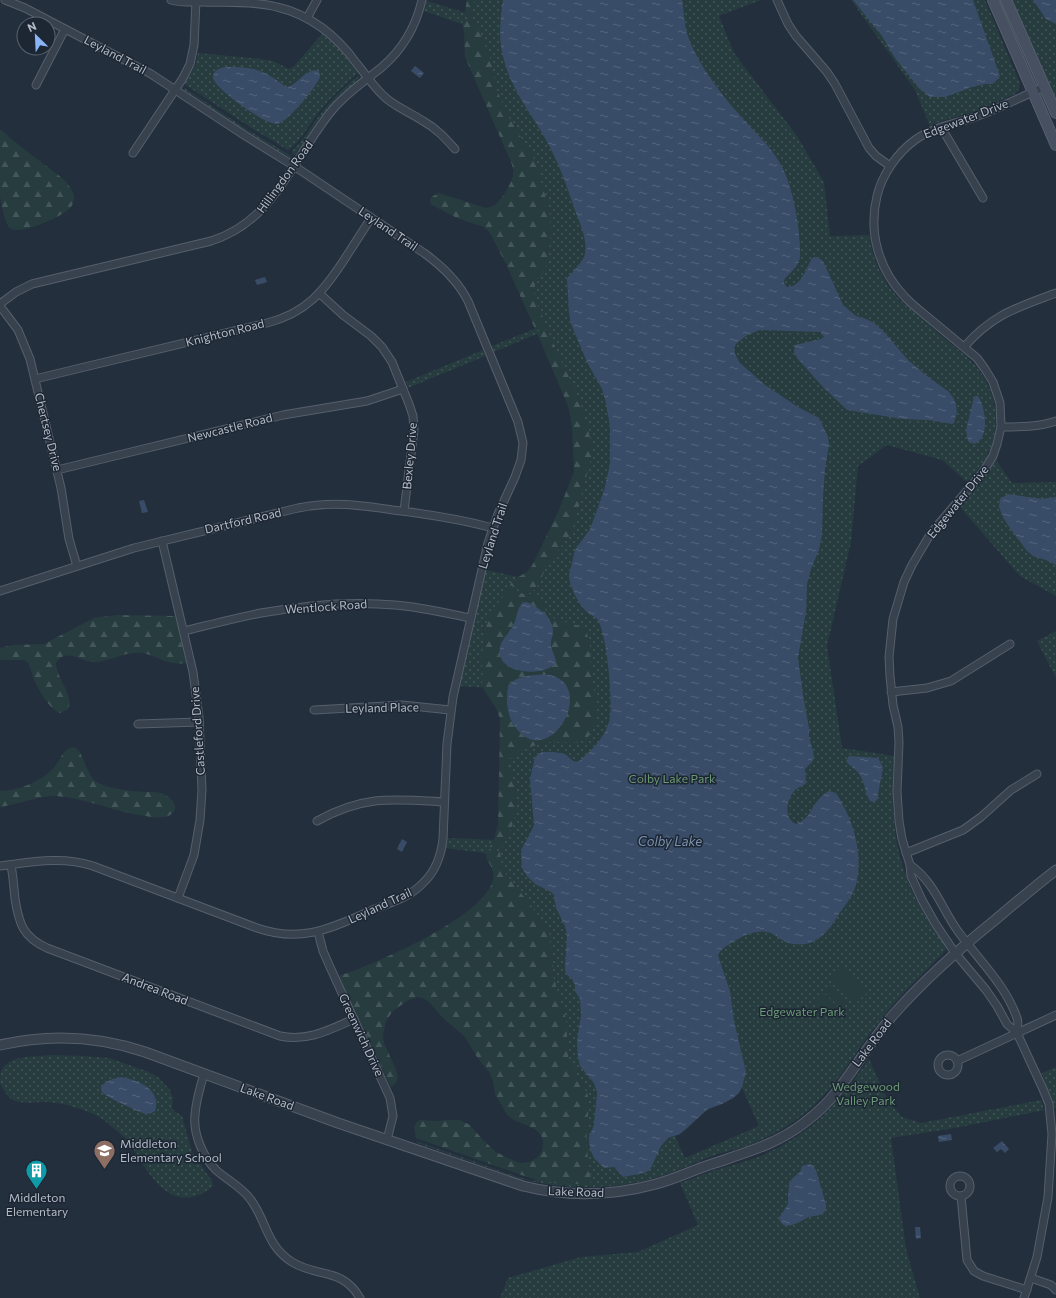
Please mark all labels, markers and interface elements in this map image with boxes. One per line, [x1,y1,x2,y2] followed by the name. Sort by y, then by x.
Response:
[16,16,56,56] north arrow
[25,19,38,34] text: N
[82,32,149,76] street label: Leyland Trail
[921,95,1010,141] street label: Edgewater Drive
[253,138,315,215] street label: Hillingdon Road
[356,203,421,253] street label: Leyland Trail
[184,315,266,349] street label: Knighton Road
[32,391,65,472] street label: Chertsey Drive
[186,410,274,444] street label: Newcastle Road
[399,422,419,490] street label: Bexley Drive
[924,462,991,541] street label: Edgewater Drive
[475,501,509,570] street label: Leyland Trail
[203,504,283,536] street label: Dartford Road
[284,596,368,616] street label: Wentlock Road
[187,686,207,776] street label: Castleford Drive
[345,699,419,715] street label: Leyland Place
[628,771,716,785] park label: Colby Lake Park
[638,833,702,849] water label: Colby Lake
[346,884,414,926] street label: Leyland Trail
[120,969,190,1007] street label: Andrea Road
[337,991,387,1078] street label: Greenwich Drive
[759,1004,845,1018] park label: Edgewater Park
[849,1016,894,1069] street label: Lake Road
[832,1079,900,1107] park label: Wedgewood Valley Park
[239,1080,296,1112] street label: Lake Road
[120,1136,222,1164] place label: Middleton Elementary School
[92,1138,118,1171] school or university icon: Middleton Elementary School
[24,1158,50,1191] building icon: Middleton Elementary
[548,1183,604,1199] street label: Lake Road
[6,1190,68,1218] place label: Middleton Elementary

